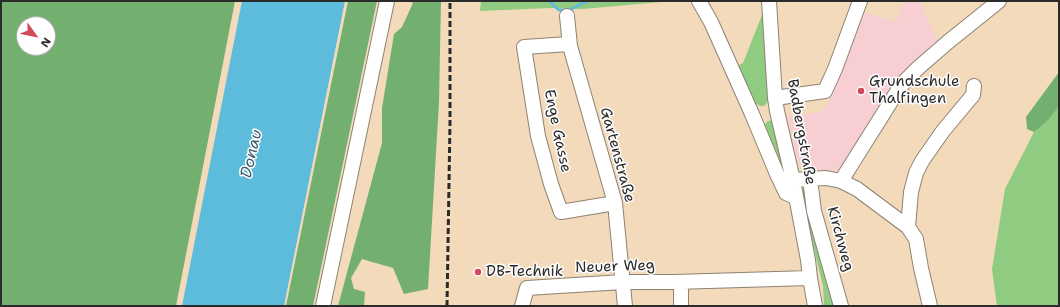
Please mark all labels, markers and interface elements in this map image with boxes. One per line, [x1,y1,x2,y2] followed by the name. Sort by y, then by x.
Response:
[16,16,56,56] north arrow
[37,35,54,50] text: N
[869,73,959,108] place label: Grundschule Thalfingen
[783,78,819,186] street label: Badbergstraße
[856,86,866,96] marker: Grundschule Thalfingen
[539,88,575,174] street label: Enge Gasse
[596,105,638,205] street label: Gartenstraße
[237,128,267,180] water label: Donau
[823,205,857,273] street label: Kirchweg
[575,257,655,277] street label: Neuer Weg
[486,263,563,281] place label: DB-Technik
[473,267,483,277] marker: DB-Technik

